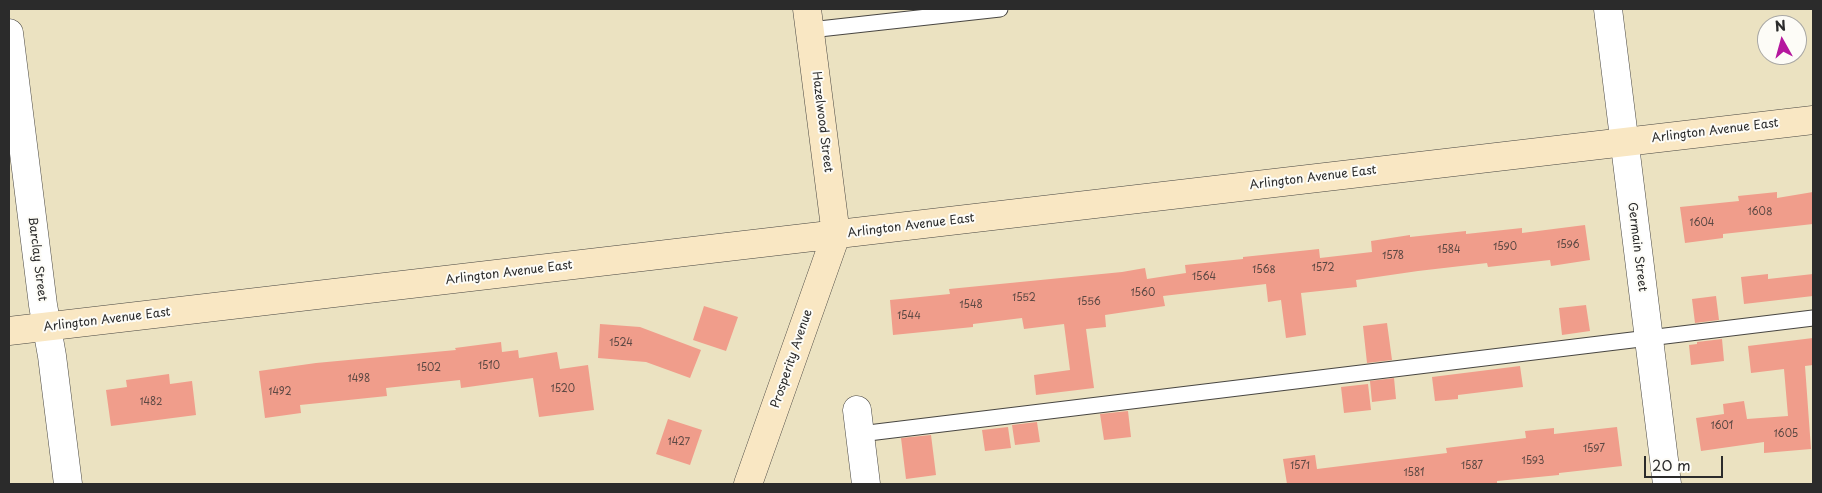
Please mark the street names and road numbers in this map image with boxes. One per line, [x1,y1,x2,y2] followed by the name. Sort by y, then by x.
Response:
[809,71,835,173] street label: Hazelwood Street
[1651,116,1779,146] street label: Arlington Avenue East
[1249,163,1377,193] street label: Arlington Avenue East
[1624,202,1650,292] street label: Germain Street
[847,211,975,241] street label: Arlington Avenue East
[25,216,49,302] street label: Barclay Street
[445,258,573,288] street label: Arlington Avenue East
[43,305,171,335] street label: Arlington Avenue East
[768,308,816,410] street label: Prosperity Avenue

